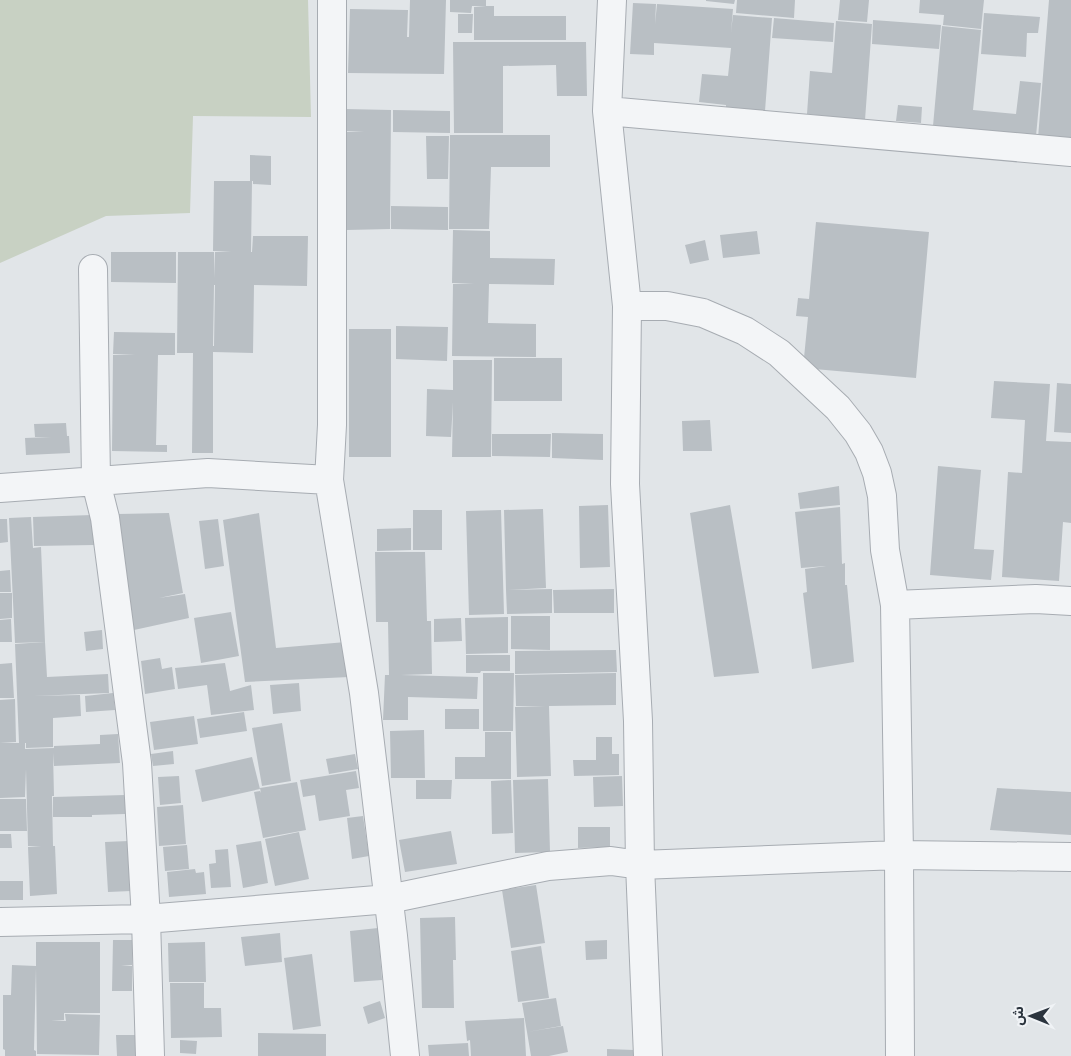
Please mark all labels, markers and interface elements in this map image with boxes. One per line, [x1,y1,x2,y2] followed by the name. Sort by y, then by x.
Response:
[1006,991,1056,1041] north arrow
[1010,1006,1026,1026] text: ش

